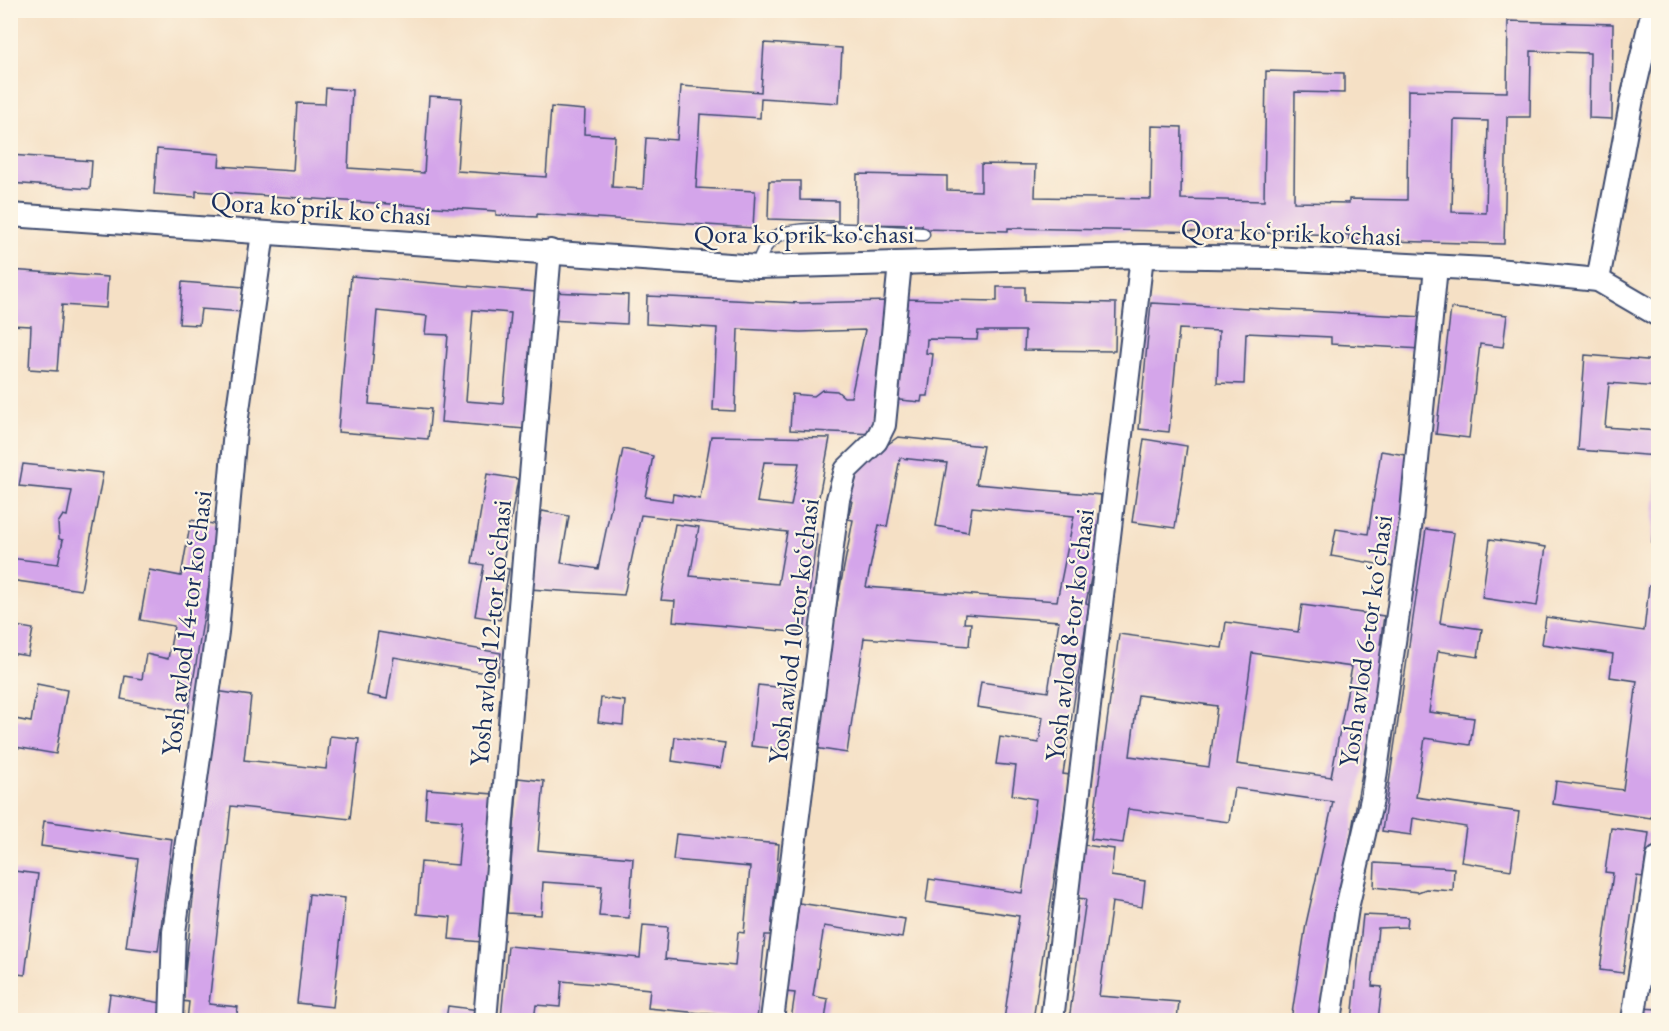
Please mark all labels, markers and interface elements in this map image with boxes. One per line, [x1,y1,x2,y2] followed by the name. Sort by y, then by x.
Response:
[210,183,433,233] street label: Qora koʻprik koʻchasi
[1180,211,1402,253] street label: Qora koʻprik koʻchasi
[694,216,915,251] street label: Qora koʻprik koʻchasi
[152,488,220,758] street label: Yosh avlod 14-tor koʻchasi
[759,496,827,766] street label: Yosh avlod 10-tor koʻchasi
[461,498,519,768] street label: Yosh avlod 12-tor koʻchasi
[1036,506,1102,763] street label: Yosh avlod 8-tor koʻchasi
[1330,512,1400,769] street label: Yosh avlod 6-tor koʻchasi

